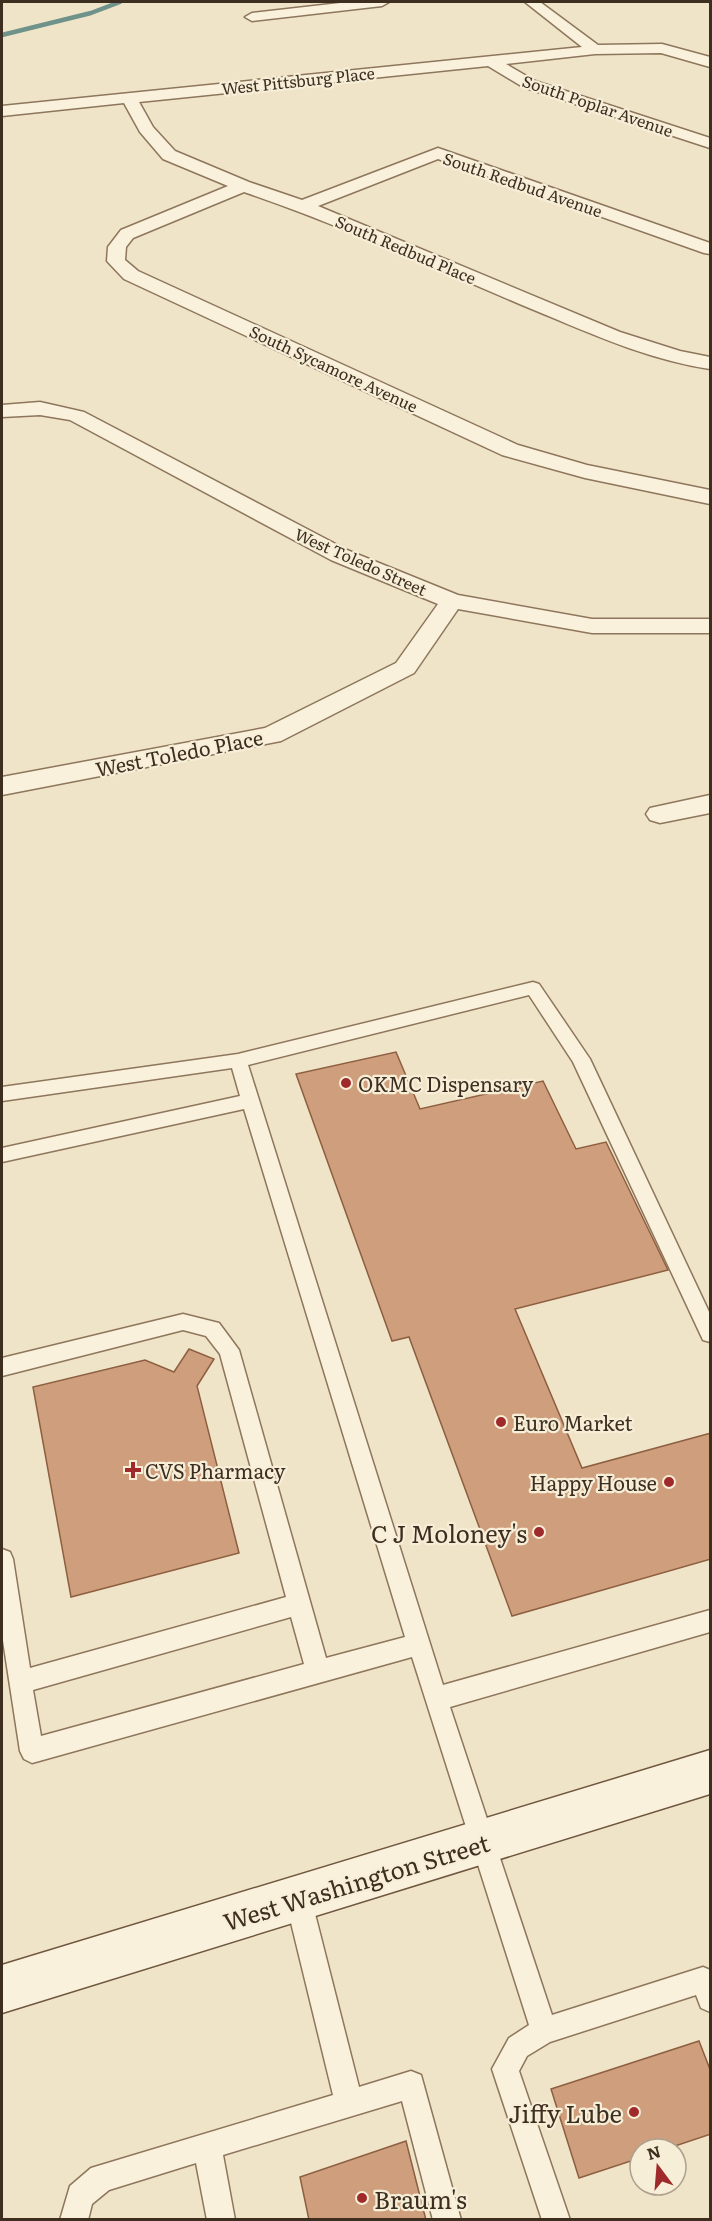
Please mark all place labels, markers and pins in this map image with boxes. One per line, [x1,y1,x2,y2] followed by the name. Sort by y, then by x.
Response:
[358,1068,534,1098] place label: OKMC Dispensary
[339,1076,353,1090] marker: OKMC Dispensary
[513,1407,633,1437] place label: Euro Market
[494,1415,508,1429] marker: Euro Market
[145,1455,286,1485] place label: CVS Pharmacy
[126,1463,140,1477] marker: CVS Pharmacy
[530,1467,657,1497] place label: Happy House
[662,1475,676,1489] marker: Happy House
[371,1515,527,1550] place label: C J Moloney's
[532,1525,546,1539] marker: C J Moloney's
[508,2095,622,2130] place label: Jiffy Lube
[627,2105,641,2119] marker: Jiffy Lube
[374,2181,467,2216] place label: Braum's
[355,2191,369,2205] marker: Braum's

